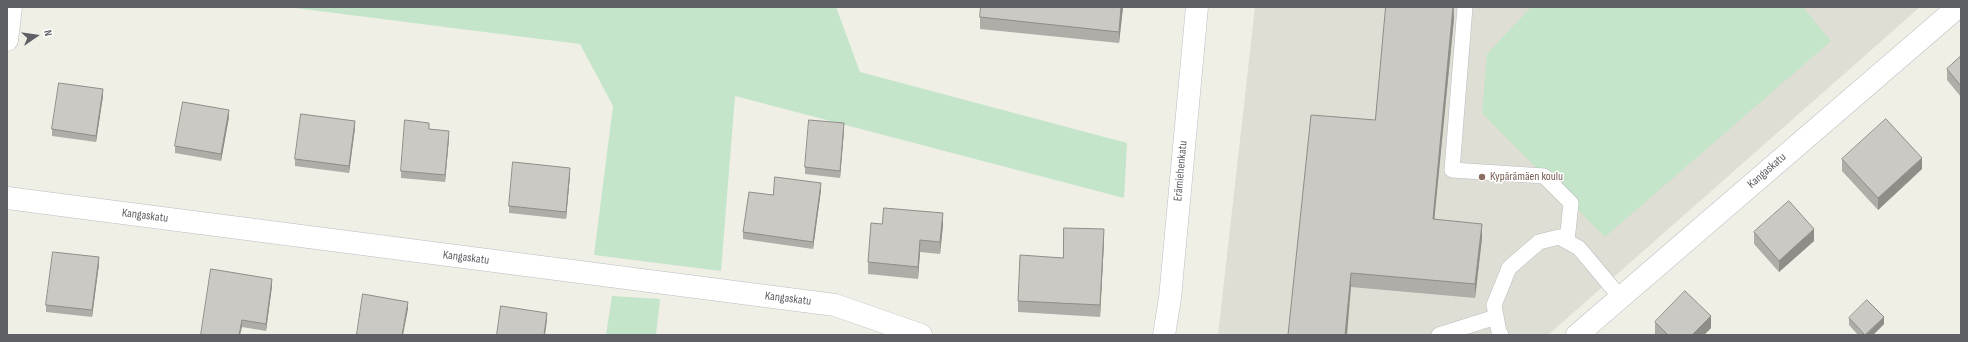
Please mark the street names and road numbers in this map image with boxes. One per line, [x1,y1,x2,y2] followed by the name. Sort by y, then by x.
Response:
[1171,140,1191,202] street label: Erämiehenkatu
[1745,150,1789,192] street label: Kangaskatu
[121,206,169,226] street label: Kangaskatu
[442,248,490,268] street label: Kangaskatu
[764,289,812,309] street label: Kangaskatu

